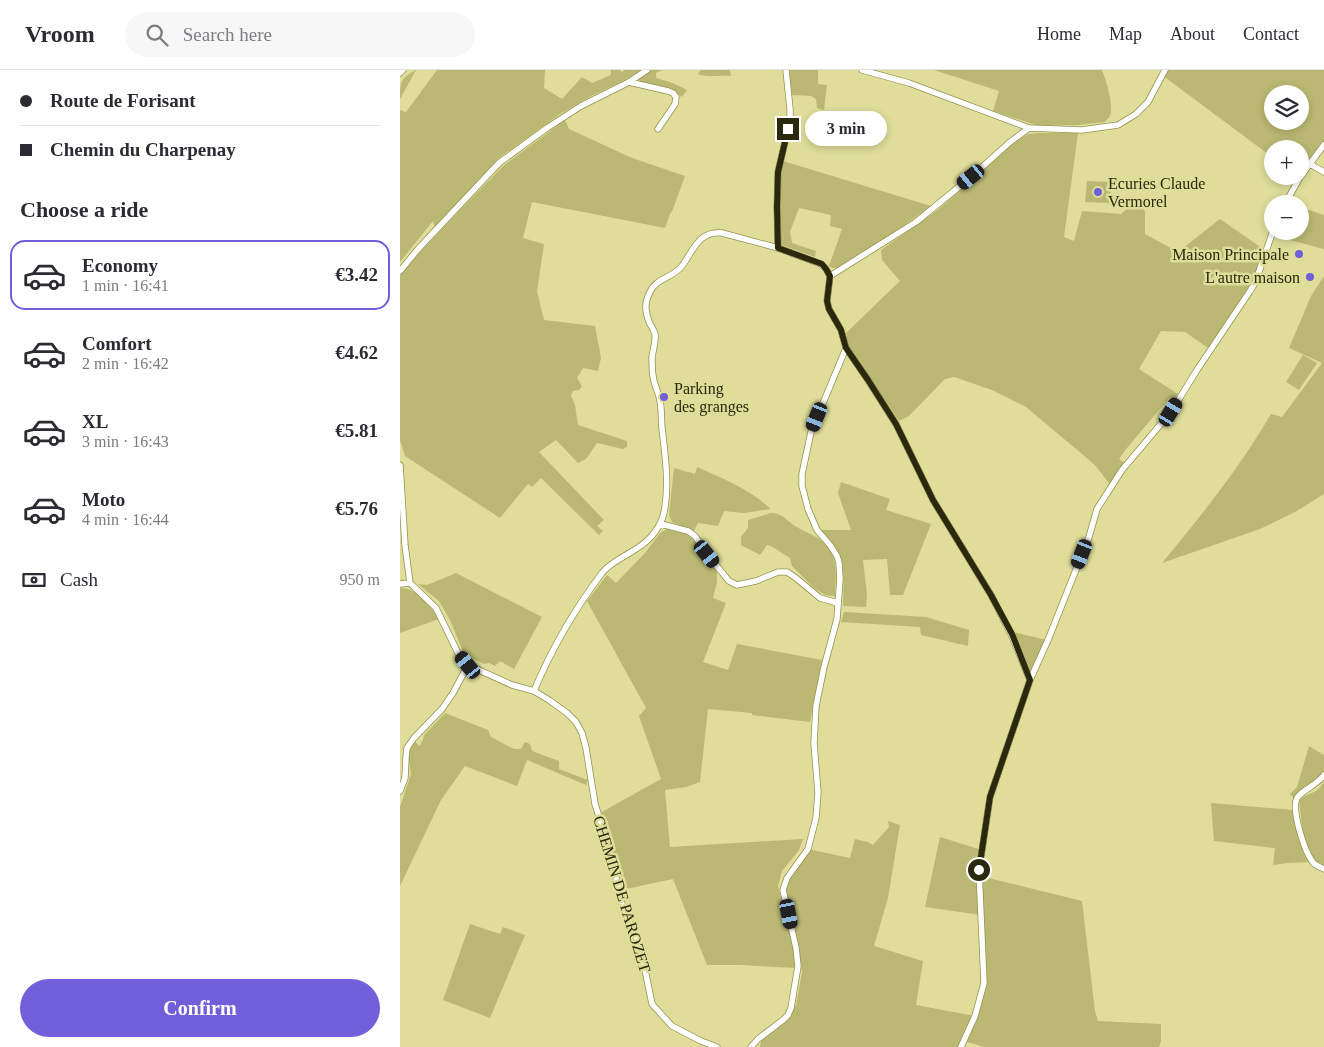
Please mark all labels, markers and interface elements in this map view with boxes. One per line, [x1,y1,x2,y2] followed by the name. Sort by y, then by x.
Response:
[125,12,475,57] search box
[25,21,95,47] text: Vroom
[143,21,171,49] icon: search
[183,24,272,45] text: Search here
[1037,24,1081,44] text: Home
[1109,24,1142,44] text: Map
[1170,24,1215,44] text: About
[1243,24,1299,44] text: Contact
[1264,85,1309,240] map controls
[1264,85,1309,130] button: layers
[50,90,196,111] text: Route de Forisant
[806,112,888,146] callout: 3 min
[777,118,799,140] route end
[827,120,865,137] text: 3 min
[50,139,236,160] text: Chemin du Charpenay
[1264,140,1309,185] button: +
[954,162,987,192] car
[1108,175,1205,210] place label: Ecuries Claude Vermorel
[1092,186,1104,198] marker: Ecuries Claude Vermorel
[1264,195,1309,240] button: −
[20,197,148,222] text: Choose a ride
[1172,246,1289,264] place label: Maison Principale
[1293,248,1305,260] marker: Maison Principale
[22,253,67,298] icon: car
[82,255,158,276] text: Economy
[335,264,378,285] text: €3.42
[1205,269,1300,286] place label: L'autre maison
[1304,271,1316,283] marker: L'autre maison
[82,277,169,294] text: 1 min · 16:41
[22,331,67,376] icon: car
[82,333,152,354] text: Comfort
[335,342,378,363] text: €4.62
[82,355,169,372] text: 2 min · 16:42
[674,380,749,416] place label: Parking des granges
[658,391,670,403] marker: Parking des granges
[1156,395,1185,429] car
[804,400,829,434] car
[22,409,67,454] icon: car
[82,411,108,432] text: XL
[335,420,378,441] text: €5.81
[82,433,169,450] text: 3 min · 16:43
[22,487,67,532] icon: car
[82,489,125,510] text: Moto
[335,498,378,519] text: €5.76
[82,511,169,528] text: 4 min · 16:44
[1069,537,1094,571] car
[691,538,722,570] car
[20,566,48,594] icon: cash
[60,569,98,590] text: Cash
[340,571,380,588] text: 950 m
[452,649,483,681] car
[590,814,654,975] street label: CHEMIN DE PAROZET
[968,859,990,881] route start
[778,898,799,930] car
[20,979,380,1037] button: Confirm

